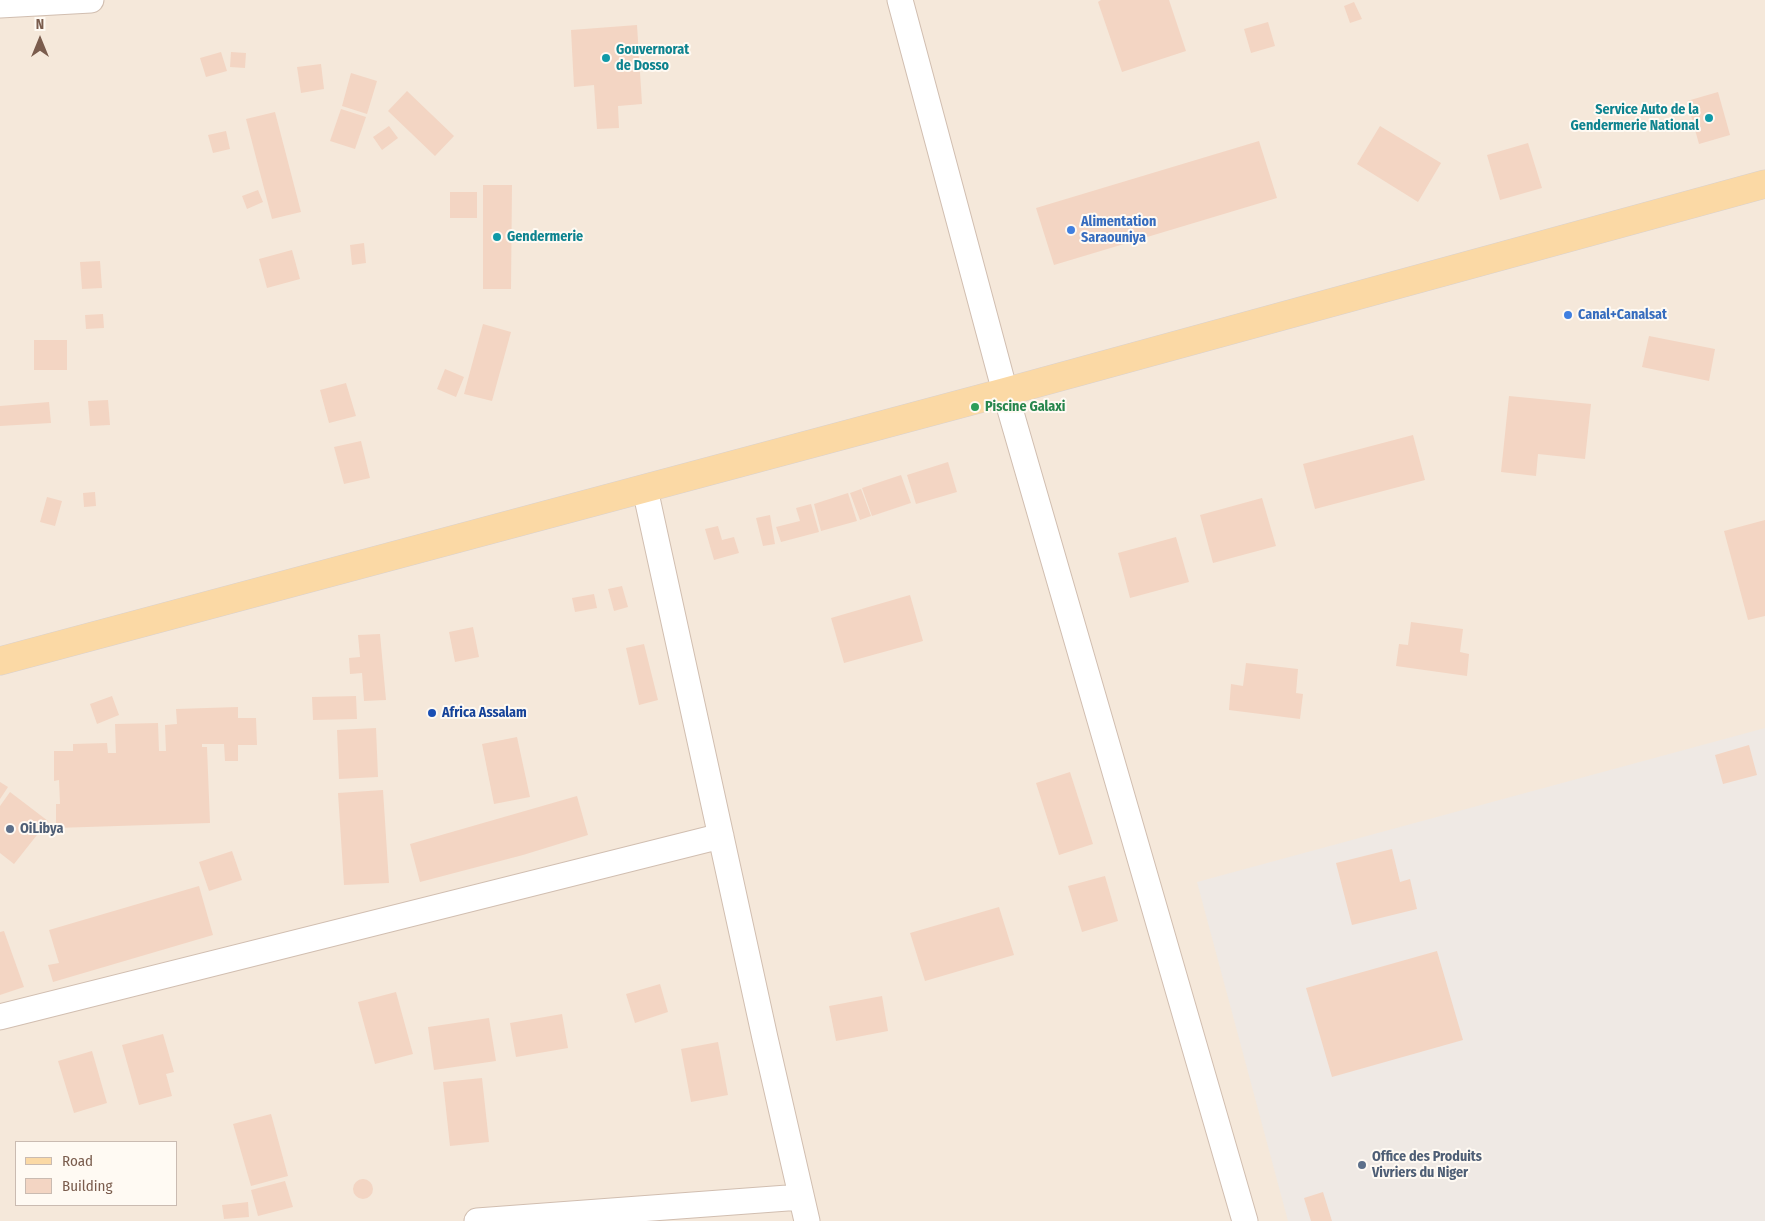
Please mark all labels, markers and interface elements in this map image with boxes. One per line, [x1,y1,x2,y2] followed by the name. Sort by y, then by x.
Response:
[15,15,65,65] north arrow
[36,16,44,33] text: N
[616,42,689,74] place label: Gouvernorat de Dosso
[600,52,612,64] marker: Gouvernorat de Dosso
[1571,102,1699,134] place label: Service Auto de la Gendermerie National
[1703,112,1715,124] marker: Service Auto de la Gendermerie National
[1081,214,1156,246] place label: Alimentation Saraouniya
[1065,224,1077,236] marker: Alimentation Saraouniya
[507,229,583,245] place label: Gendermerie
[491,231,503,243] marker: Gendermerie
[1578,307,1667,323] place label: Canal+Canalsat
[1562,309,1574,321] marker: Canal+Canalsat
[985,399,1065,415] place label: Piscine Galaxi
[969,401,981,413] marker: Piscine Galaxi
[442,705,527,721] place label: Africa Assalam
[426,707,438,719] marker: Africa Assalam
[20,821,63,837] place label: OiLibya
[4,823,16,835] marker: OiLibya
[15,1141,178,1206] legend
[1372,1149,1482,1182] place label: Office des Produits Vivriers du Niger
[62,1152,93,1170] text: Road
[1356,1159,1368,1171] marker: Office des Produits Vivriers du Niger
[62,1177,113,1195] text: Building

